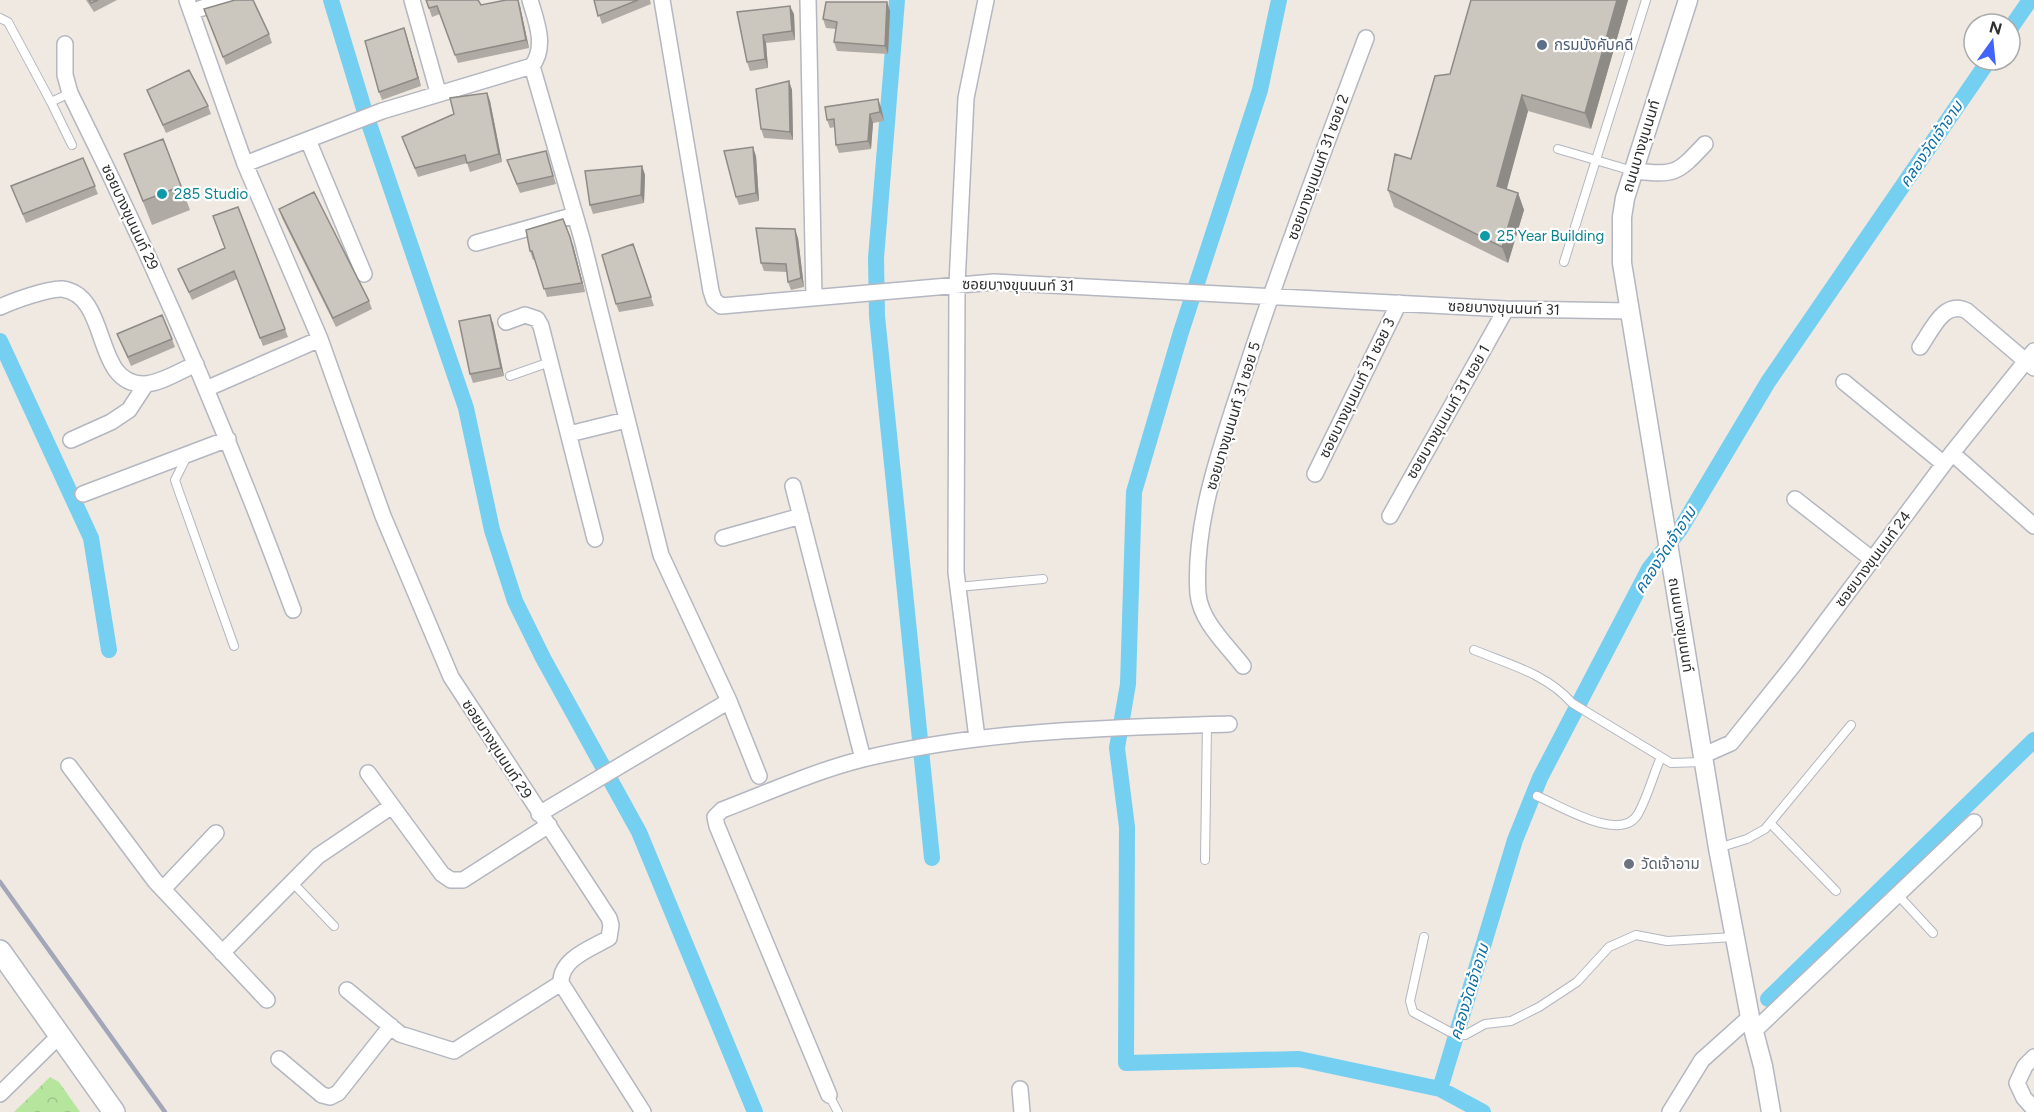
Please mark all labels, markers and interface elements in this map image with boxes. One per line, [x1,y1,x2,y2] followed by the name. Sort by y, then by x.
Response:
[1962,12,2022,72] north arrow
[1987,17,2004,39] text: N
[1554,36,1633,54] place label: กรมบังคับคดี
[1535,38,1549,52] marker: กรมบังคับคดี
[1283,92,1353,242] street label: ซอยบางขุนนนท์ 31 ซอย 2
[1895,97,1967,190] water label: คลองวัดเจ้าอาม
[1618,98,1664,194] street label: ถนนบางขุนนนท์
[98,161,162,273] street label: ซอยบางขุนนนท์ 29
[174,185,248,203] place label: 285 Studio
[155,187,169,201] marker: 285 Studio
[1497,227,1604,245] place label: 25 Year Building
[1478,229,1492,243] marker: 25 Year Building
[962,275,1074,295] street label: ซอยบางขุนนนท์ 31
[1448,297,1560,319] street label: ซอยบางขุนนนท์ 31
[1315,315,1399,461] street label: ซอยบางขุนนนท์ 31 ซอย 3
[1202,340,1264,492] street label: ซอยบางขุนนนท์ 31 ซอย 5
[1402,342,1494,482] street label: ซอยบางขุนนนท์ 31 ซอย 1
[1630,502,1701,597] water label: คลองวัดเจ้าอาม
[1831,507,1915,611] street label: ซอยบางขุนนนท์ 24
[1665,576,1697,674] street label: ถนนบางขุนนนท์
[458,696,536,802] street label: ซอยบางขุนนนท์ 29
[1641,855,1700,873] place label: วัดเจ้าอาม
[1622,857,1636,871] marker: วัดเจ้าอาม
[1445,941,1493,1042] water label: คลองวัดเจ้าอาม

